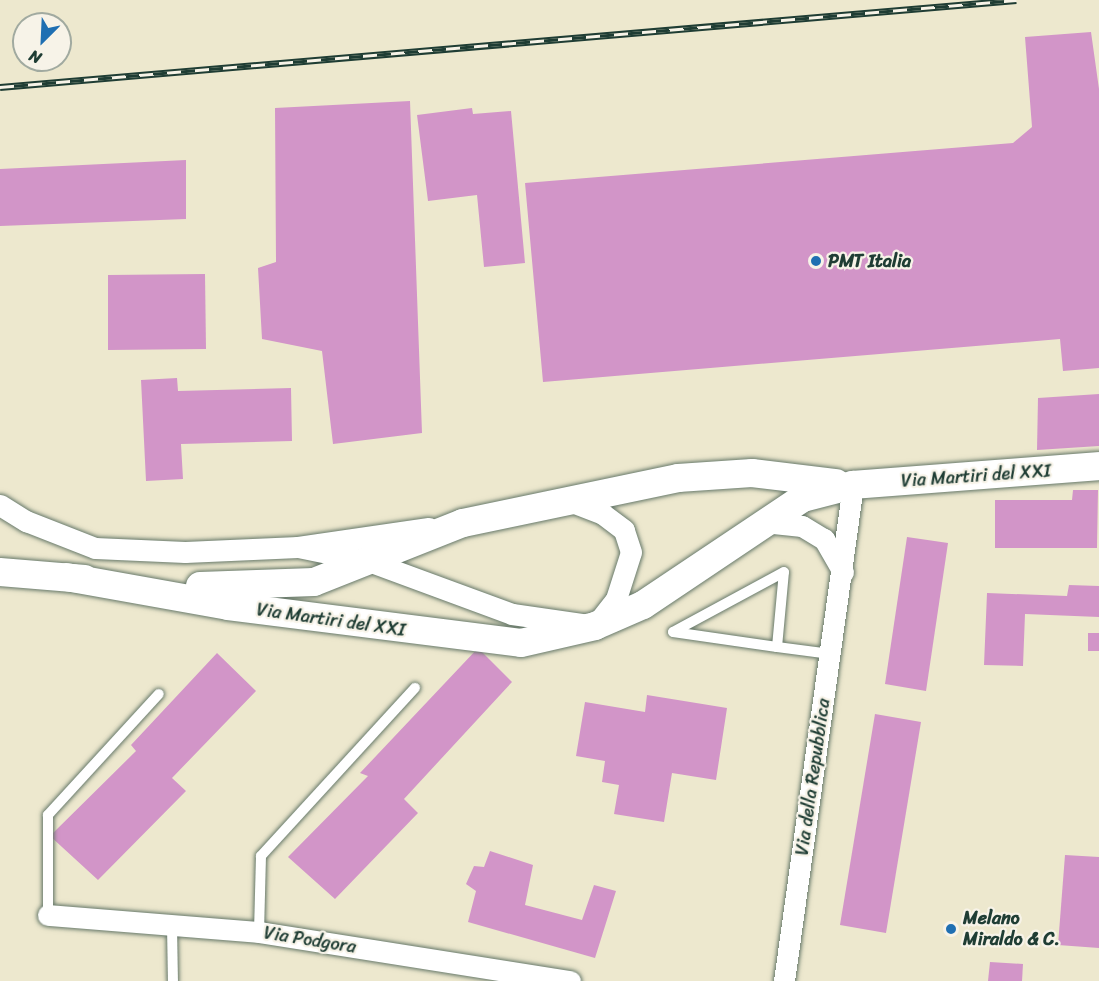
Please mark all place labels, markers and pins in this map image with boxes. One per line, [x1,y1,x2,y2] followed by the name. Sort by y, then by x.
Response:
[828,250,911,272] place label: PMT Italia
[809,254,823,268] marker: PMT Italia
[963,908,1060,950] place label: Melano Miraldo & C.
[944,922,958,936] marker: Melano Miraldo & C.

